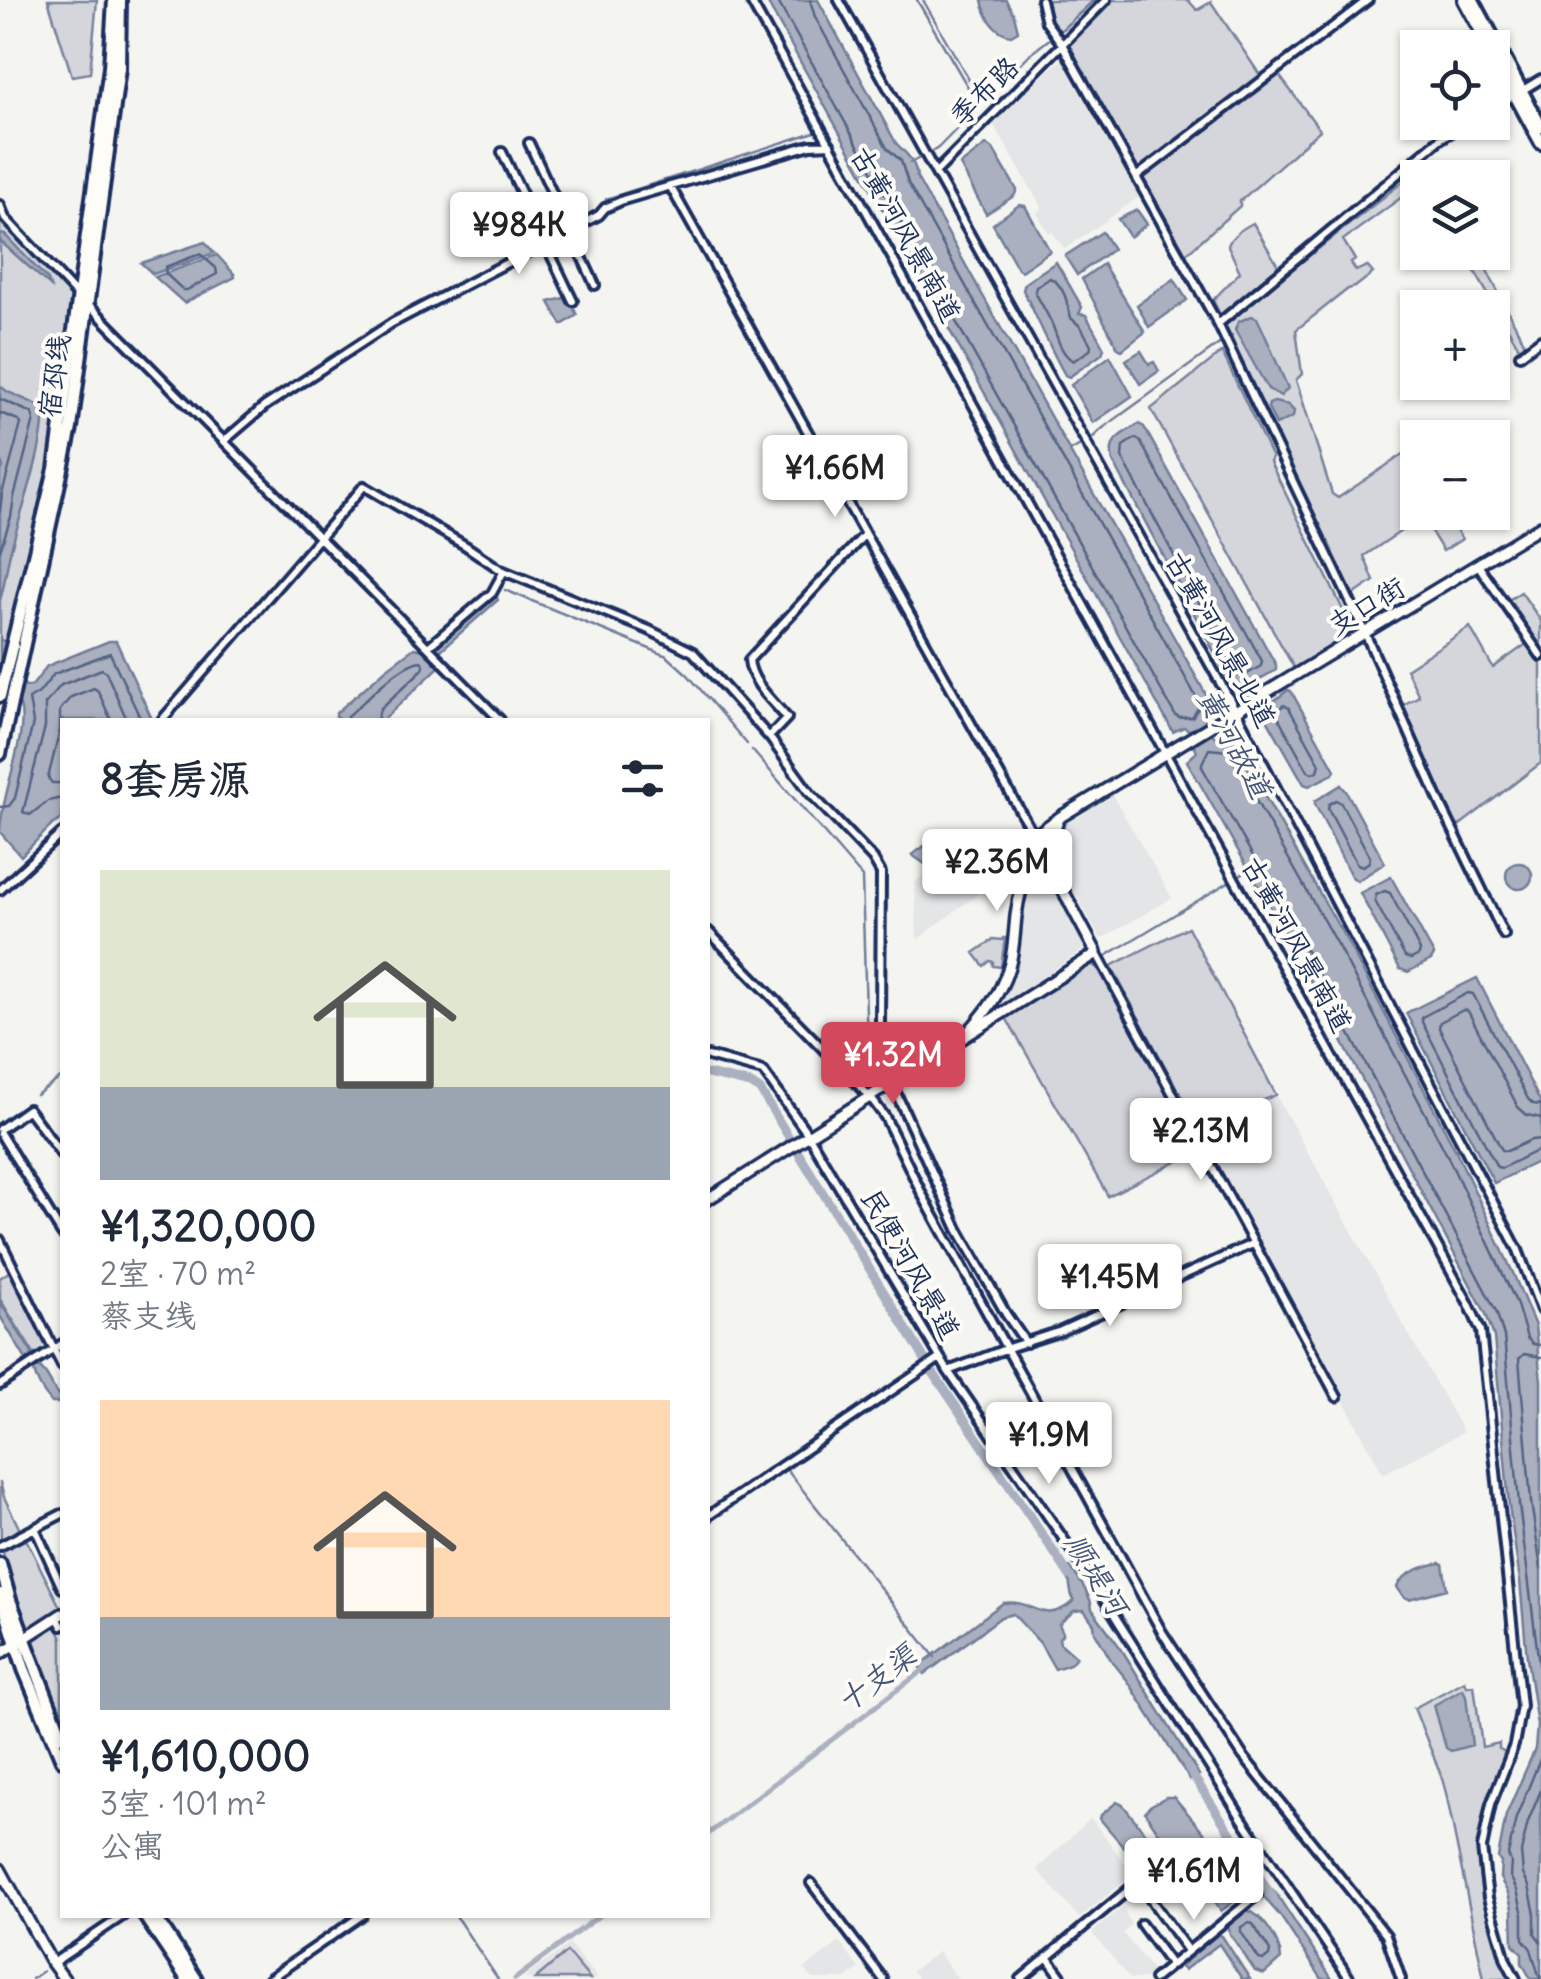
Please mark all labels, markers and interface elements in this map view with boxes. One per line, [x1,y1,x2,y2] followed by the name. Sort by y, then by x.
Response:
[1400,30,1510,530] map controls
[1400,30,1510,140] button: locate
[942,49,1026,133] street label: 季布路
[843,140,969,328] street label: 古黄河风景南道
[1400,160,1510,270] button: layers
[449,192,589,277] pin: ¥984K
[472,204,566,245] text: ¥984K
[1400,290,1510,400] button: +
[30,332,78,420] street label: 宿邳线
[1400,420,1510,530] button: −
[754,435,916,520] pin: ¥1.66M
[785,447,885,488] text: ¥1.66M
[1158,545,1284,733] street label: 古黄河风景北道
[1321,569,1411,643] street label: 支口街
[1189,681,1282,807] water label: 黄河故道
[615,751,670,806] icon: filters
[100,753,250,805] text: 8套房源
[916,829,1078,914] pin: ¥2.36M
[944,841,1050,882] text: ¥2.36M
[1234,850,1360,1038] street label: 古黄河风景南道
[295,935,475,1115] icon: home
[812,1022,974,1107] pin: ¥1.32M
[843,1034,943,1075] text: ¥1.32M
[1120,1098,1282,1183] pin: ¥2.13M
[1152,1110,1250,1151] text: ¥2.13M
[853,1182,969,1346] street label: 民便河风景道
[100,1200,316,1252] text: ¥1,320,000
[1029,1244,1191,1329] pin: ¥1.45M
[100,1253,256,1294] text: 2室 · 70 m²
[1060,1256,1160,1297] text: ¥1.45M
[100,1295,196,1336] text: 蔡支线
[979,1402,1119,1487] pin: ¥1.9M
[1008,1414,1090,1455] text: ¥1.9M
[295,1465,475,1645] icon: home
[1057,1526,1140,1626] water label: 顺堤河
[829,1634,926,1720] water label: 十支渠
[100,1730,310,1782] text: ¥1,610,000
[100,1783,267,1824] text: 3室 · 101 m²
[100,1825,164,1866] text: 公寓
[1113,1838,1275,1923] pin: ¥1.61M
[1146,1850,1242,1891] text: ¥1.61M

